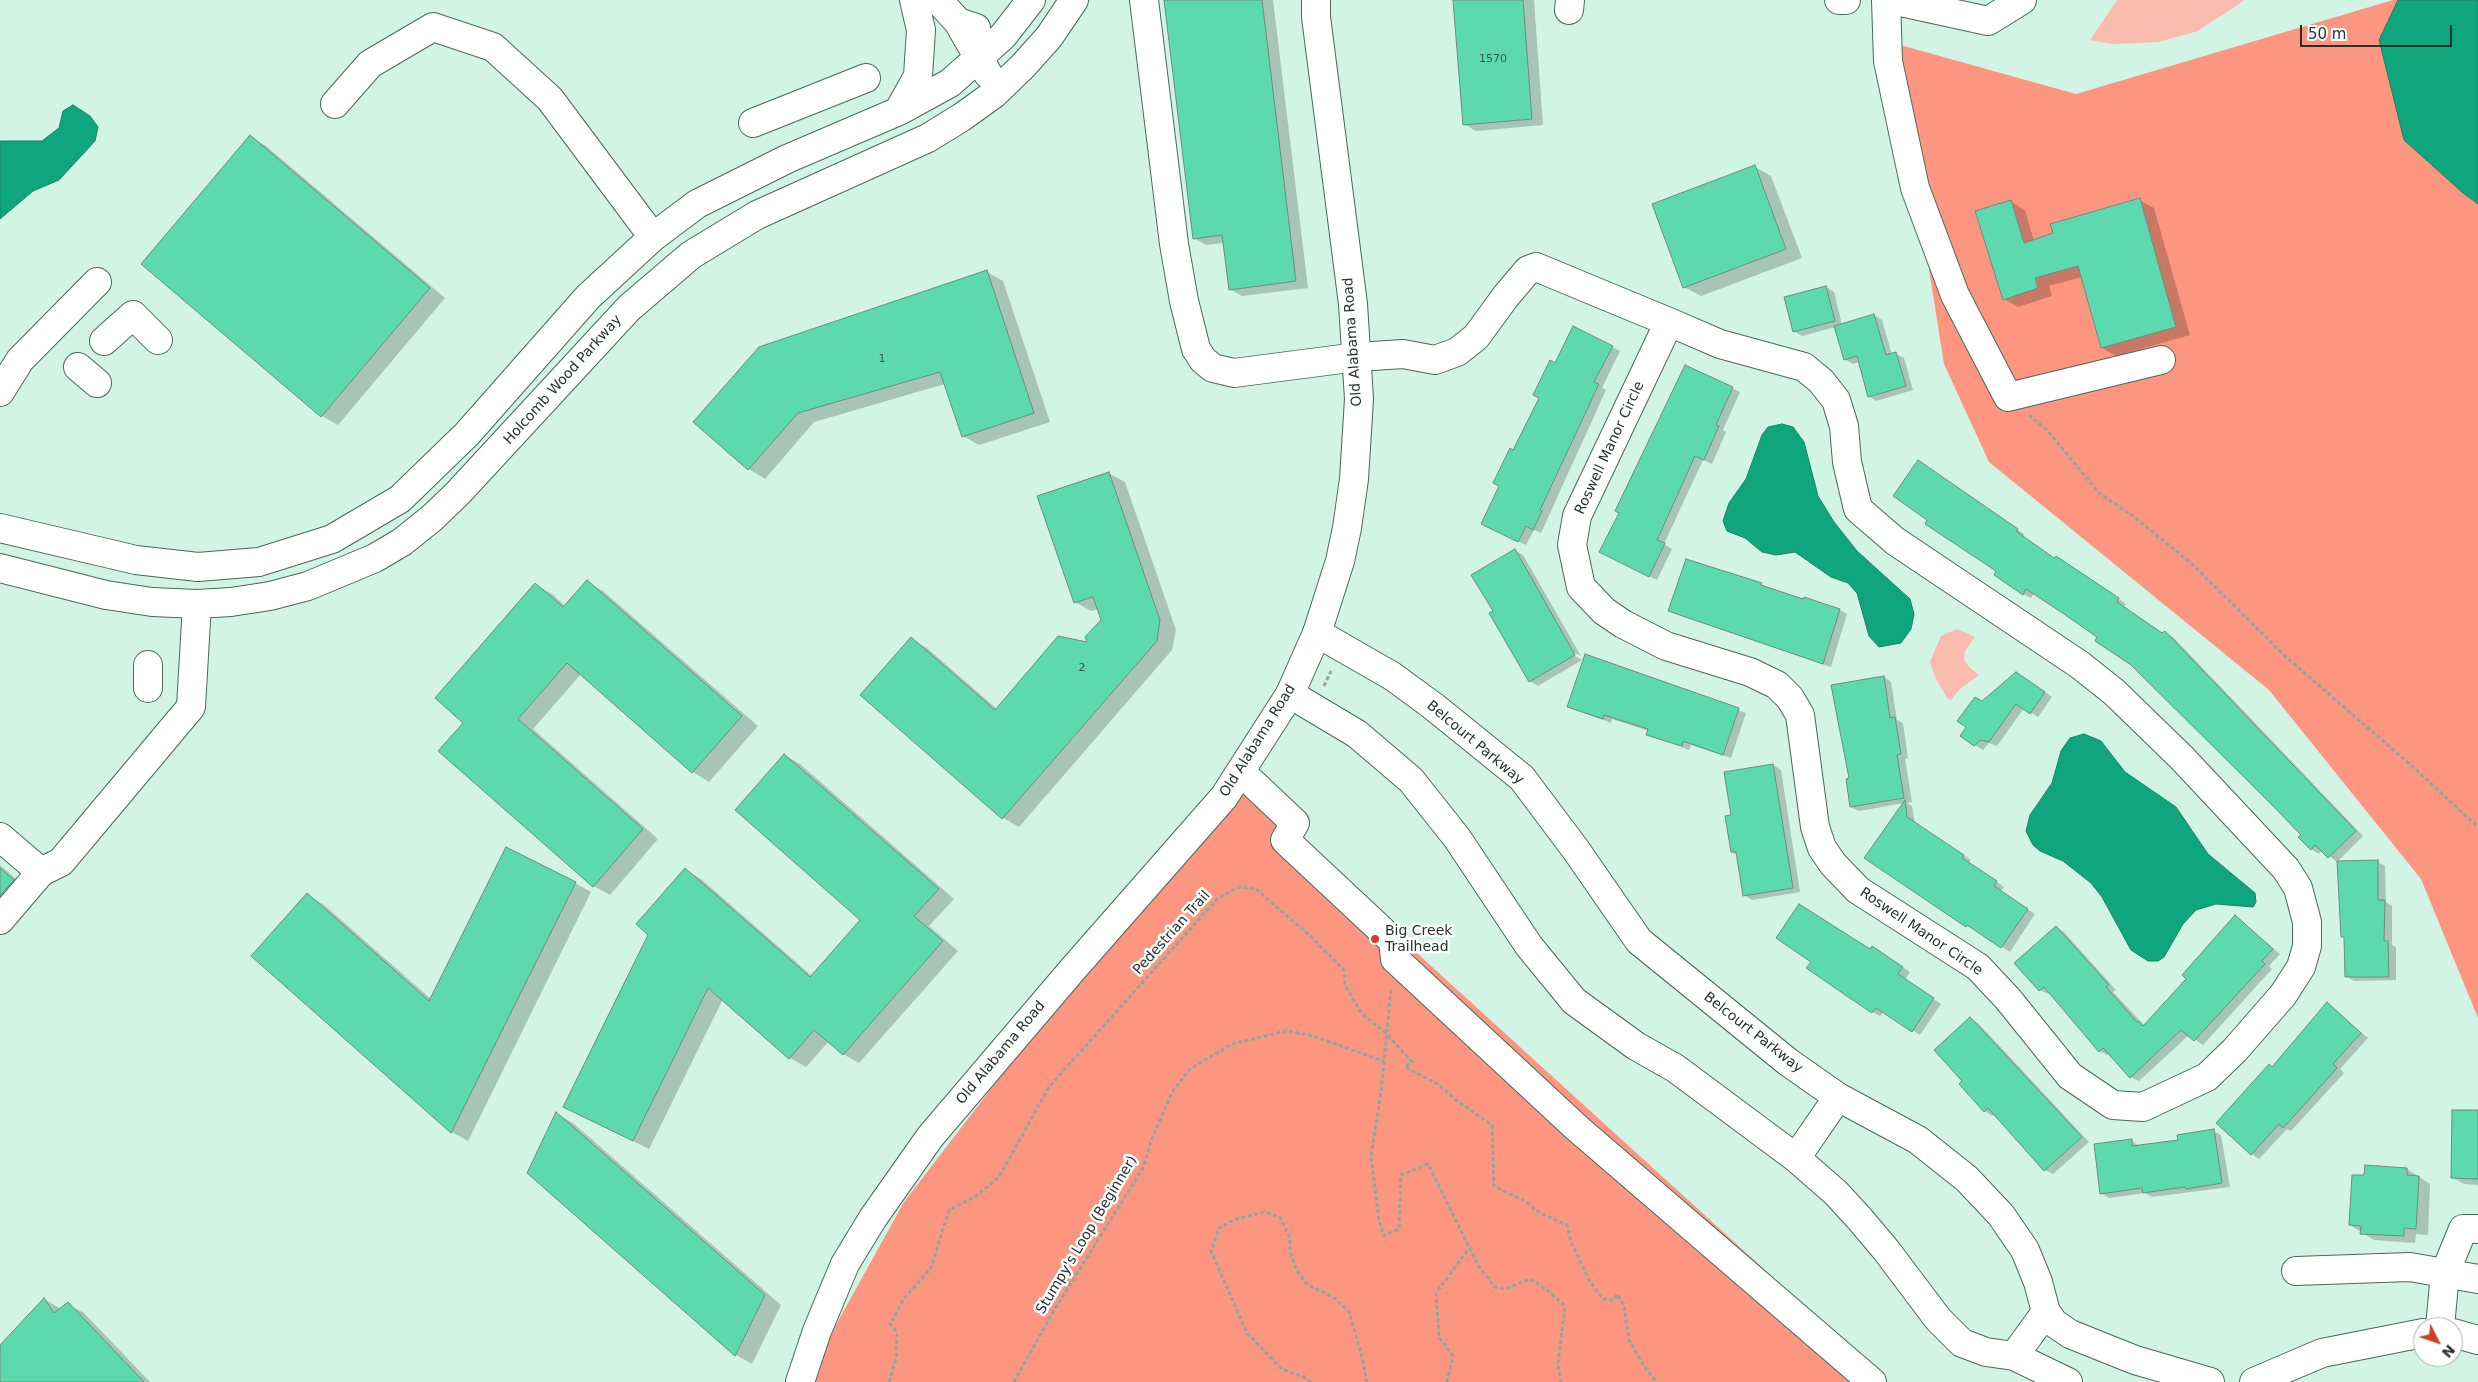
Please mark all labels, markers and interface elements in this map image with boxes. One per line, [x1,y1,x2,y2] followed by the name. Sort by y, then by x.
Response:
[2303,15,2456,47] scale bar
[2308,25,2346,43] text: 50 m
[1479,52,1507,66] house number: 1570
[1340,277,1366,407] street label: Old Alabama Road
[500,312,626,448] street label: Holcomb Wood Parkway
[879,352,885,366] house number: 1
[1572,379,1648,517] street label: Roswell Manor Circle
[1079,661,1085,675] house number: 2
[1217,682,1299,800] street label: Old Alabama Road
[1423,698,1527,788] street label: Belcourt Parkway
[1856,885,1986,979] street label: Roswell Manor Circle
[1130,888,1214,978] street label: Pedestrian Trail
[1385,923,1452,956] place label: Big Creek Trailhead
[1369,933,1381,945] marker: Big Creek Trailhead
[1700,989,1806,1077] street label: Belcourt Parkway
[953,998,1049,1108] street label: Old Alabama Road
[1033,1153,1141,1317] street label: Stumpy's Loop (Beginner)
[2413,1317,2463,1367] north arrow
[2439,1342,2458,1361] text: N

